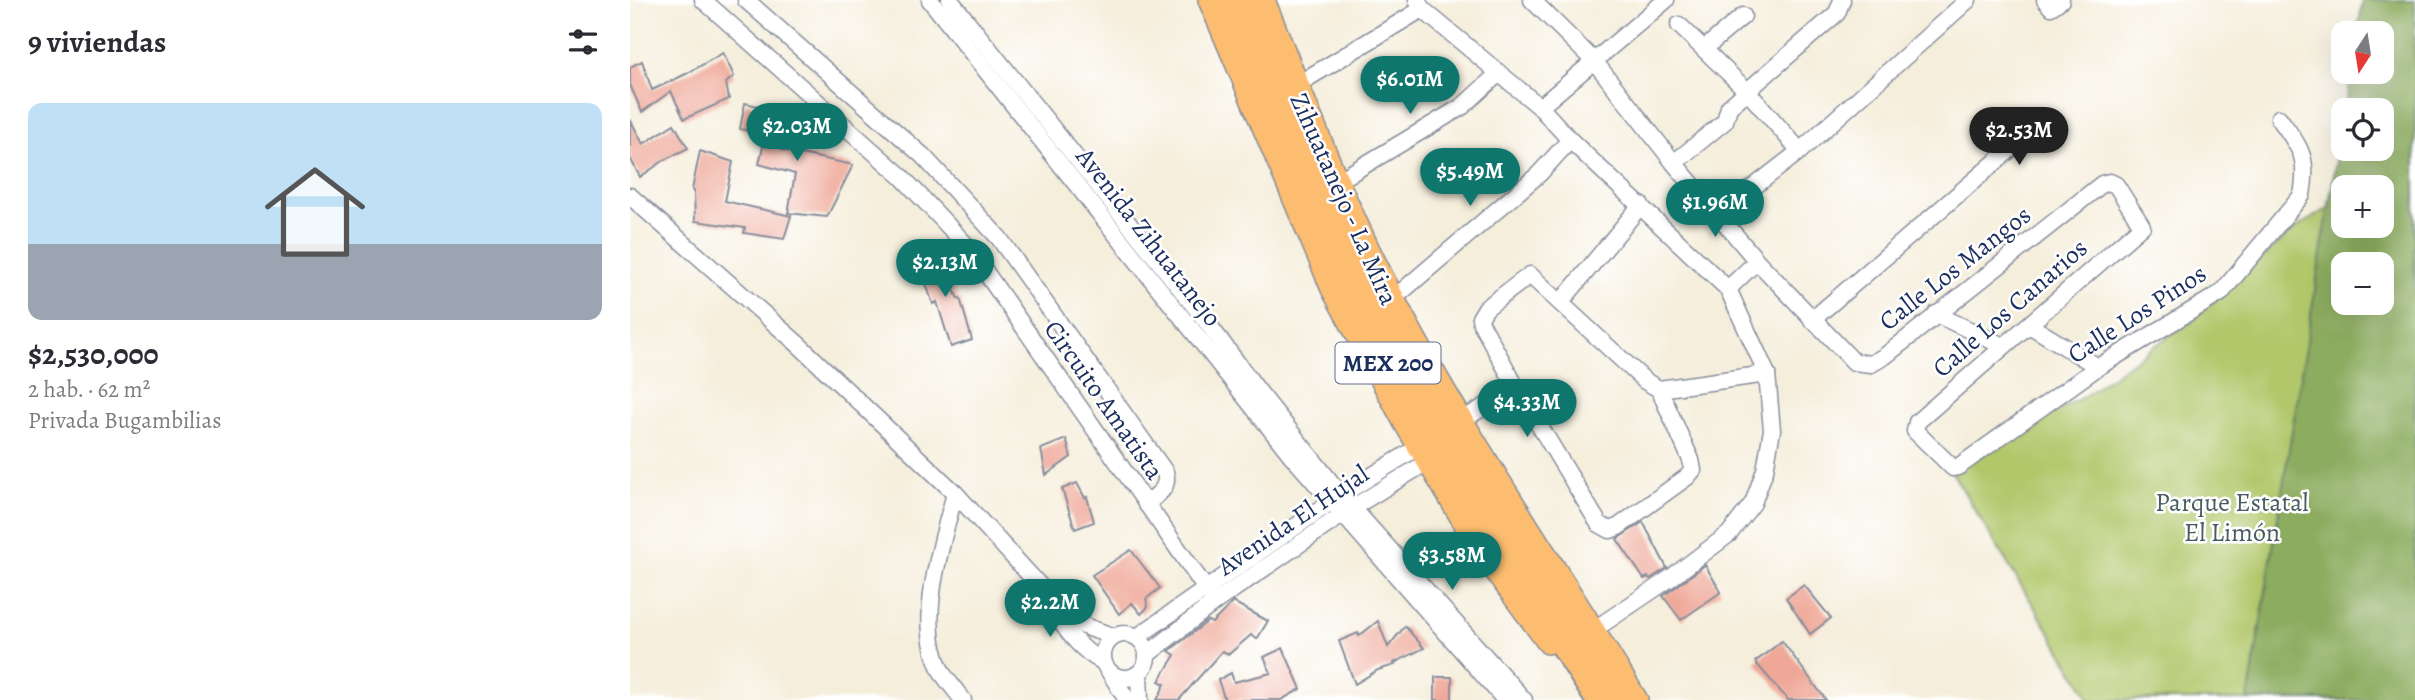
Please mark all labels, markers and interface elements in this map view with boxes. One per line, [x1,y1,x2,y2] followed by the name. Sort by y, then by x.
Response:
[2331,21,2394,84] north arrow
[2331,21,2394,315] map controls
[28,22,166,62] text: 9 viviendas
[564,23,602,61] icon: filters
[1353,57,1467,116] pin: $6.01M
[1377,63,1443,94] text: $6.01M
[1282,87,1406,311] street label: Zihuatanejo - La Mira
[2331,98,2394,161] button: locate
[740,104,854,163] pin: $2.03M
[1962,108,2076,167] pin: $2.53M
[763,110,831,141] text: $2.03M
[1985,114,2053,145] text: $2.53M
[1067,139,1230,334] street label: Avenida Zihuatanejo
[1413,148,1527,208] pin: $5.49M
[252,149,378,275] icon: home
[1436,155,1504,186] text: $5.49M
[2331,175,2394,238] button: +
[1658,180,1772,239] pin: $1.96M
[1682,186,1748,217] text: $1.96M
[1872,198,2038,338] street label: Calle Los Mangos
[1925,231,2095,385] street label: Calle Los Canarios
[888,240,1002,299] pin: $2.13M
[912,246,978,277] text: $2.13M
[2331,252,2394,315] button: −
[2061,256,2213,372] street label: Calle Los Pinos
[1036,313,1172,487] street label: Circuito Amatista
[28,334,159,374] text: $2,530,000
[1336,342,1440,384] road number: MEX 200
[28,374,150,405] text: 2 hab. · 62 m²
[1470,380,1584,439] pin: $4.33M
[1494,386,1560,417] text: $4.33M
[28,405,221,436] text: Privada Bugambilias
[1210,456,1376,584] street label: Avenida El Hujal
[2155,485,2309,550] park label: Parque Estatal El Limón
[1395,532,1509,592] pin: $3.58M
[1418,539,1486,570] text: $3.58M
[1001,580,1099,639] pin: $2.2M
[1021,586,1079,617] text: $2.2M

